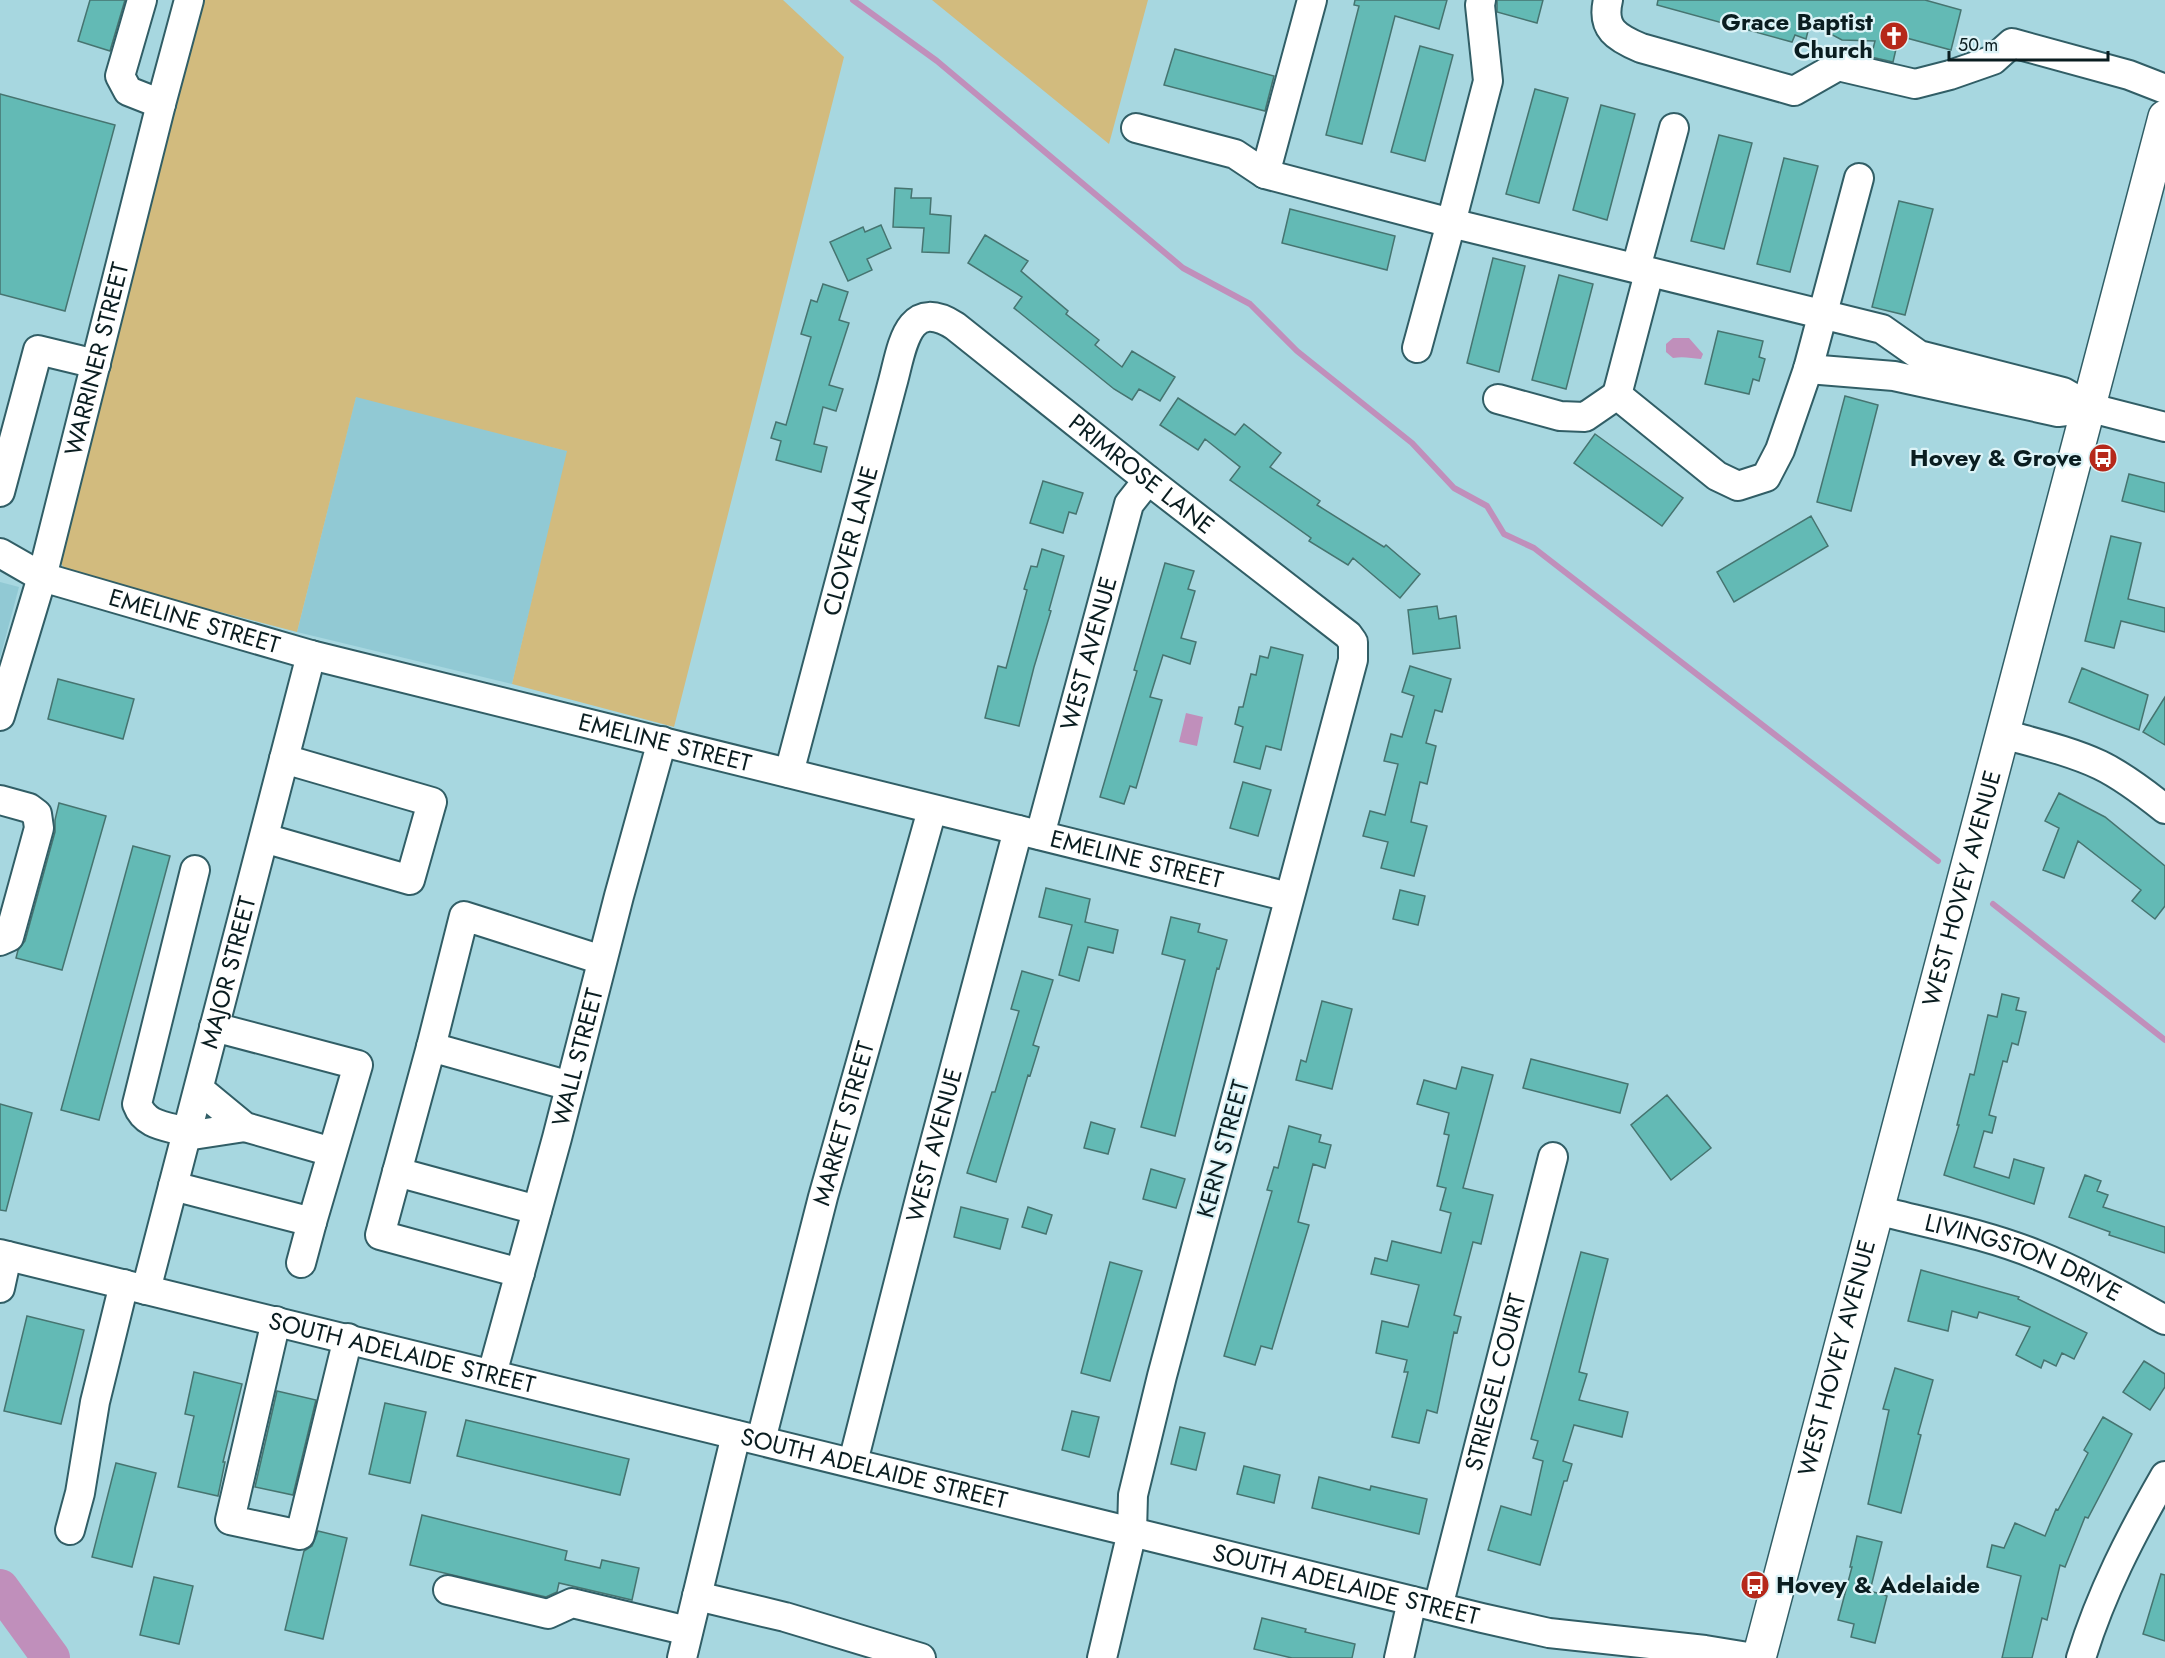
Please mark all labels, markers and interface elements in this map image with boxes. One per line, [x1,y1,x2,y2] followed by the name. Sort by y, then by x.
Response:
[1721,4,1873,67] place label: Grace Baptist Church
[1878,20,1910,52] church icon: Grace Baptist Church
[1949,24,2108,62] scale bar
[1958,32,1998,58] text: 50 m
[55,259,137,459] street label: WARRINER STREET
[1061,405,1222,542] street label: PRIMROSE LANE
[1910,440,2082,475] place label: Hovey & Grove
[2087,442,2119,474] bus stop icon: Hovey & Grove
[813,462,887,620] street label: CLOVER LANE
[1051,573,1126,734] street label: WEST AVENUE
[105,579,284,662] street label: EMELINE STREET
[575,704,755,780] street label: EMELINE STREET
[1913,766,2010,1010] street label: WEST HOVEY AVENUE
[1047,821,1227,897] street label: EMELINE STREET
[191,892,265,1052] street label: MAJOR STREET
[543,984,612,1130] street label: WALL STREET
[803,1037,883,1210] street label: MARKET STREET
[897,1064,971,1226] street label: WEST AVENUE
[1187,1076,1258,1222] street label: KERN STREET
[1921,1204,2128,1310] street label: LIVINGSTON DRIVE
[1789,1236,1884,1480] street label: WEST HOVEY AVENUE
[1455,1290,1534,1474] street label: STRIEGEL COURT
[265,1303,539,1402] street label: SOUTH ADELAIDE STREET
[737,1419,1011,1518] street label: SOUTH ADELAIDE STREET
[1209,1535,1483,1634] street label: SOUTH ADELAIDE STREET
[1776,1567,1980,1602] place label: Hovey & Adelaide
[1739,1569,1771,1601] bus stop icon: Hovey & Adelaide

